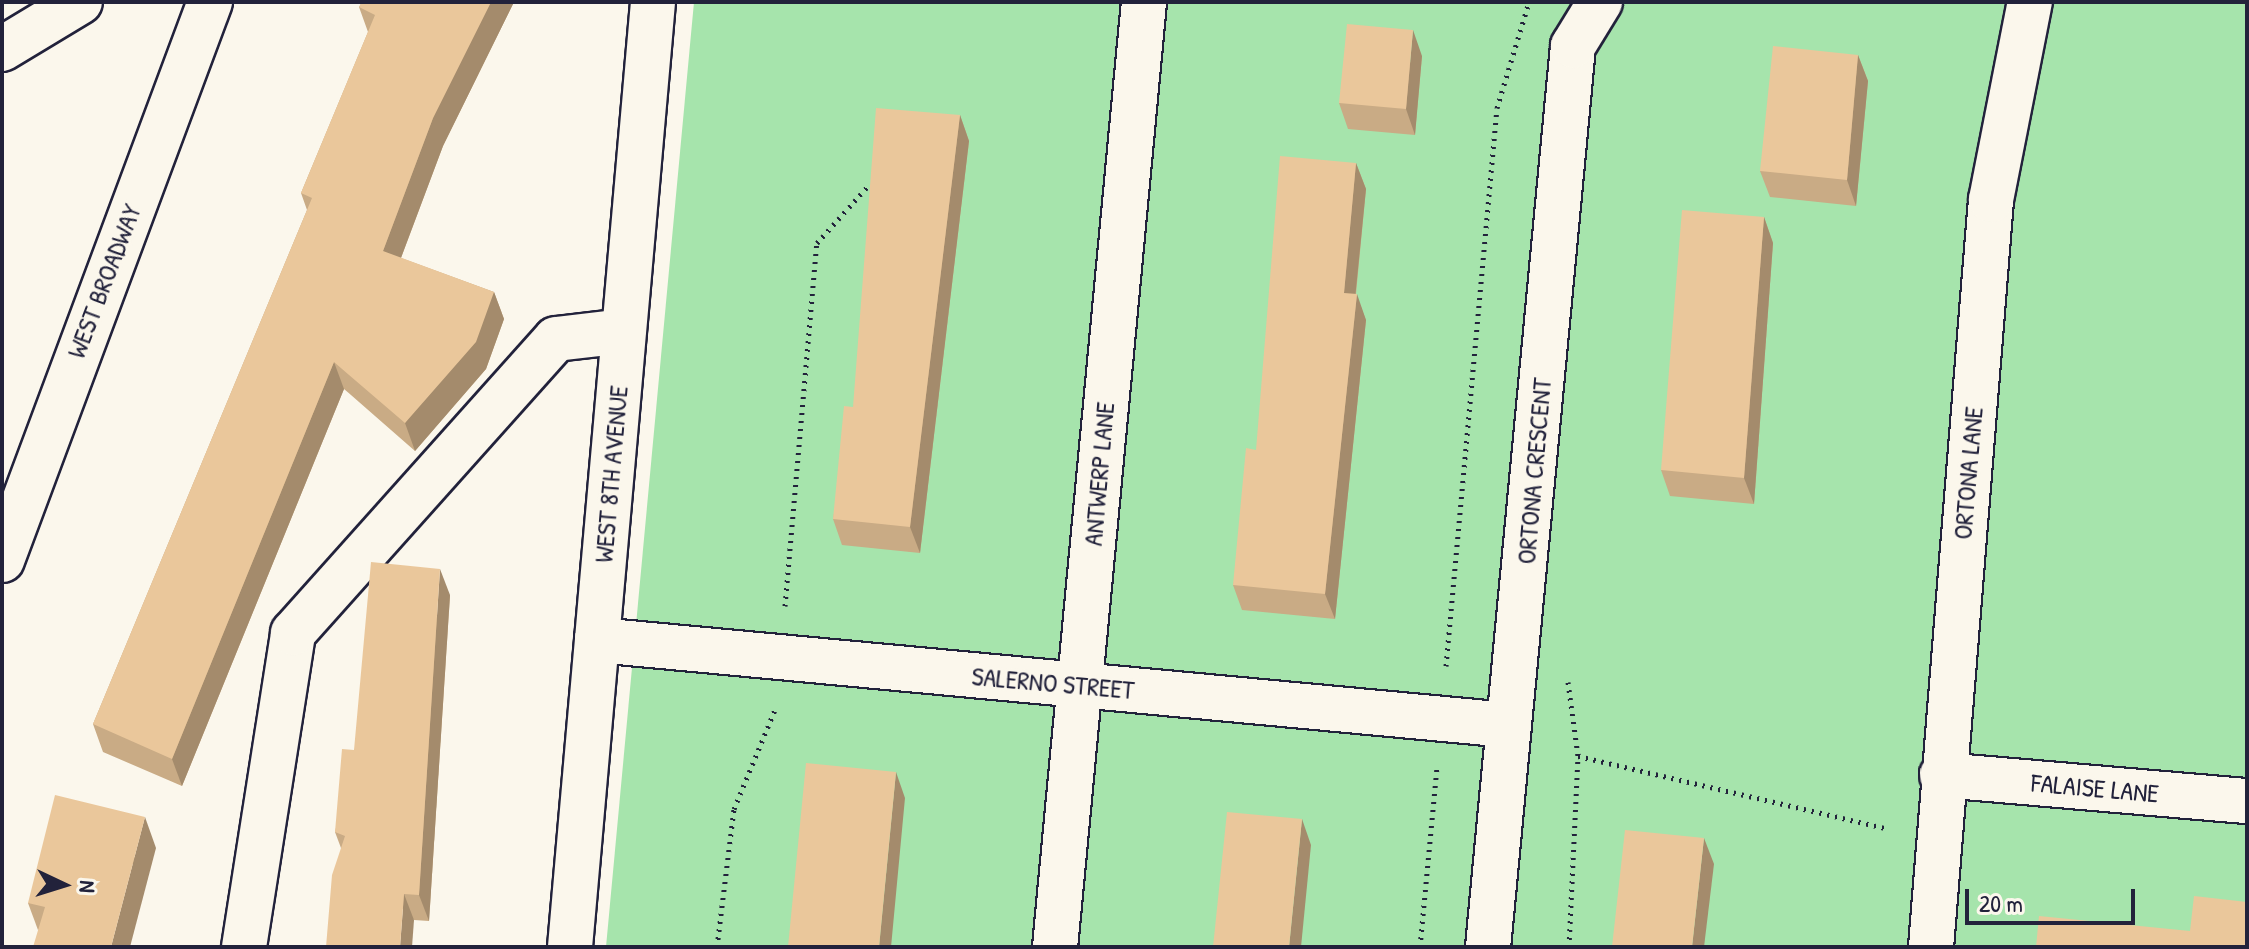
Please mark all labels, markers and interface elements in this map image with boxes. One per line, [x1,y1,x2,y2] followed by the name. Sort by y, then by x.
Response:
[60,200,148,362] street label: WEST BROADWAY
[1510,377,1558,565] street label: ORTONA CRESCENT
[588,384,634,564] street label: WEST 8TH AVENUE
[1077,401,1121,547] street label: ANTWERP LANE
[1947,405,1989,541] street label: ORTONA LANE
[970,660,1136,706] street label: SALERNO STREET
[2030,767,2160,809] street label: FALAISE LANE
[24,845,104,925] north arrow
[1969,873,2139,923] scale bar
[73,880,103,894] text: N
[1979,887,2023,919] text: 20 m

